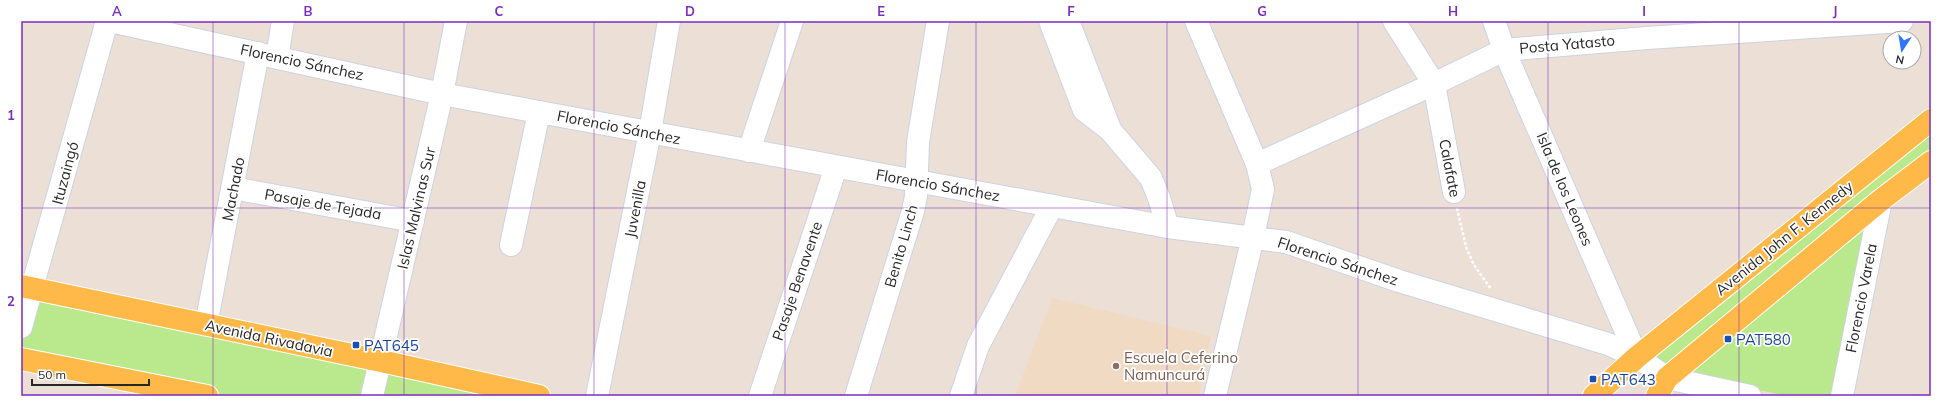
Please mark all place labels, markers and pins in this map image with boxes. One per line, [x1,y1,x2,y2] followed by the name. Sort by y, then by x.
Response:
[1736,330,1791,349] place label: PAT580
[1723,334,1733,344] marker: PAT580
[364,336,419,355] place label: PAT645
[351,340,361,350] marker: PAT645
[1124,348,1238,384] place label: Escuela Ceferino Namuncurá
[1111,361,1121,371] marker: Escuela Ceferino Namuncurá
[1601,370,1656,389] place label: PAT643
[1588,374,1598,384] marker: PAT643

